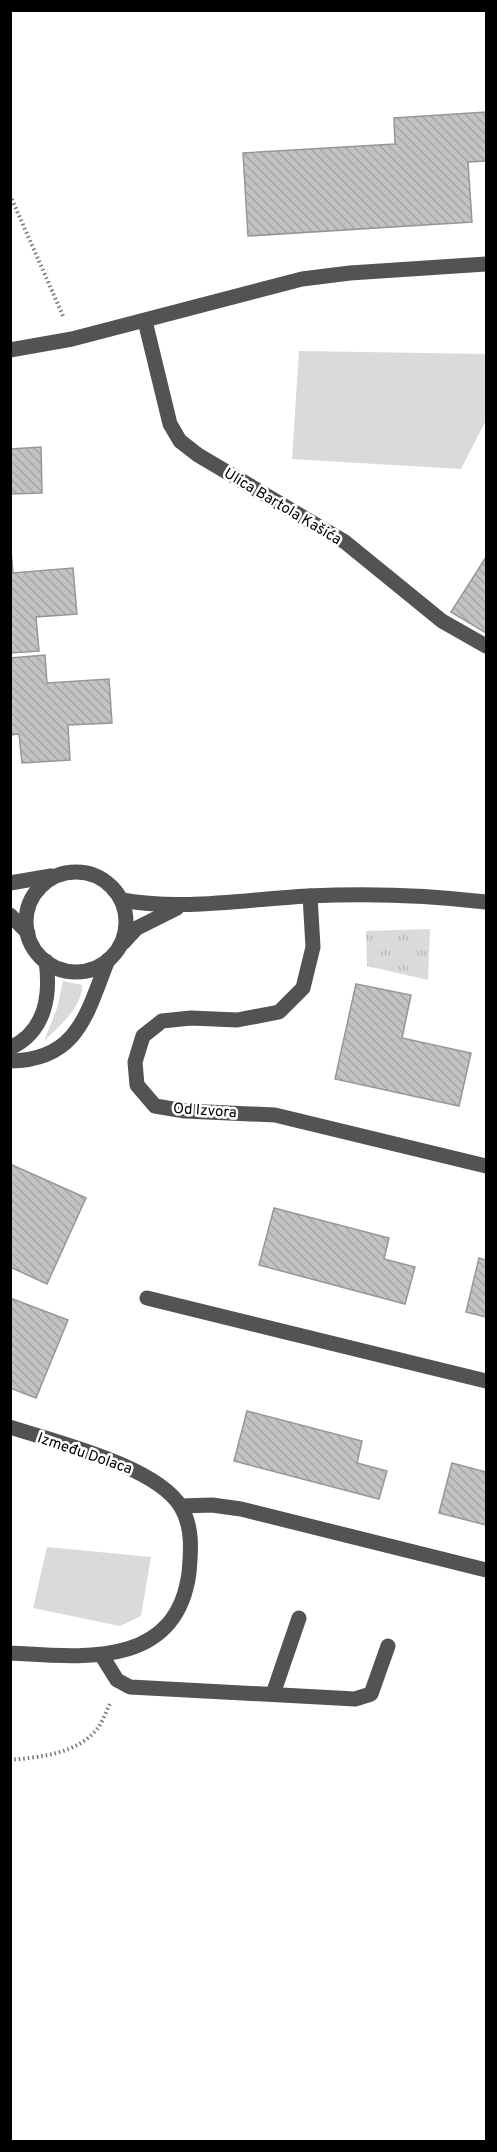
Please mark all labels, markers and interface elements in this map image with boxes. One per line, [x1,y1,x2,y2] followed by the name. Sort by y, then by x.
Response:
[220,465,344,550] street label: Ulica Bartola Kašića
[172,1100,237,1123] street label: Od Izvora
[35,1429,135,1480] street label: Između Dolaca

